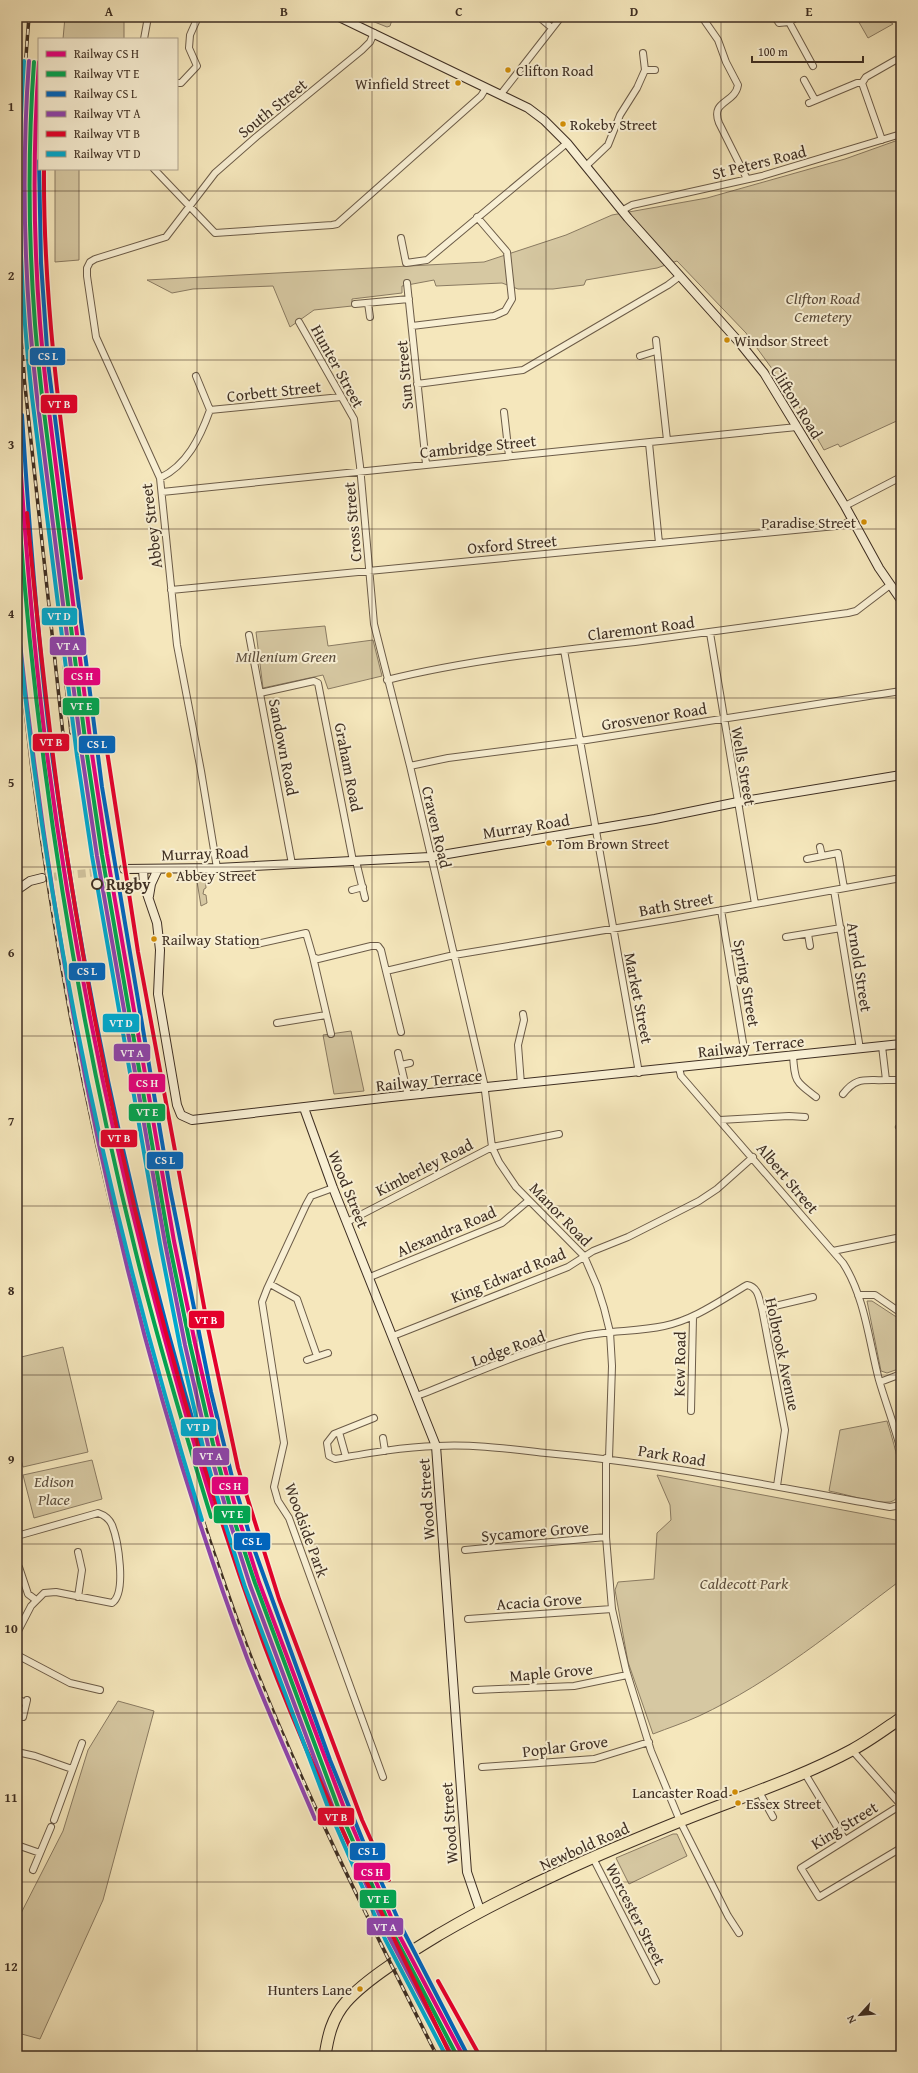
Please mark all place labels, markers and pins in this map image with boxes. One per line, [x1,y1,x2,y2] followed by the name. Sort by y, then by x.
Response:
[516,60,593,81] place label: Clifton Road
[503,65,513,75] marker: Clifton Road
[355,73,451,94] place label: Winfield Street
[453,78,463,88] marker: Winfield Street
[570,114,658,135] place label: Rokeby Street
[558,119,568,129] marker: Rokeby Street
[734,330,829,351] place label: Windsor Street
[722,335,732,345] marker: Windsor Street
[761,512,857,533] place label: Paradise Street
[859,517,869,527] marker: Paradise Street
[556,833,670,854] place label: Tom Brown Street
[544,838,554,848] marker: Tom Brown Street
[176,865,257,886] place label: Abbey Street
[164,870,174,880] marker: Abbey Street
[106,872,151,896] place label: Rugby
[91,878,103,890] marker: Rugby
[162,929,260,950] place label: Railway Station
[149,934,159,944] marker: Railway Station
[632,1782,728,1803] place label: Lancaster Road
[730,1787,740,1797] marker: Lancaster Road
[746,1793,822,1814] place label: Essex Street
[733,1798,743,1808] marker: Essex Street
[268,1979,352,2000] place label: Hunters Lane
[355,1984,365,1994] marker: Hunters Lane

